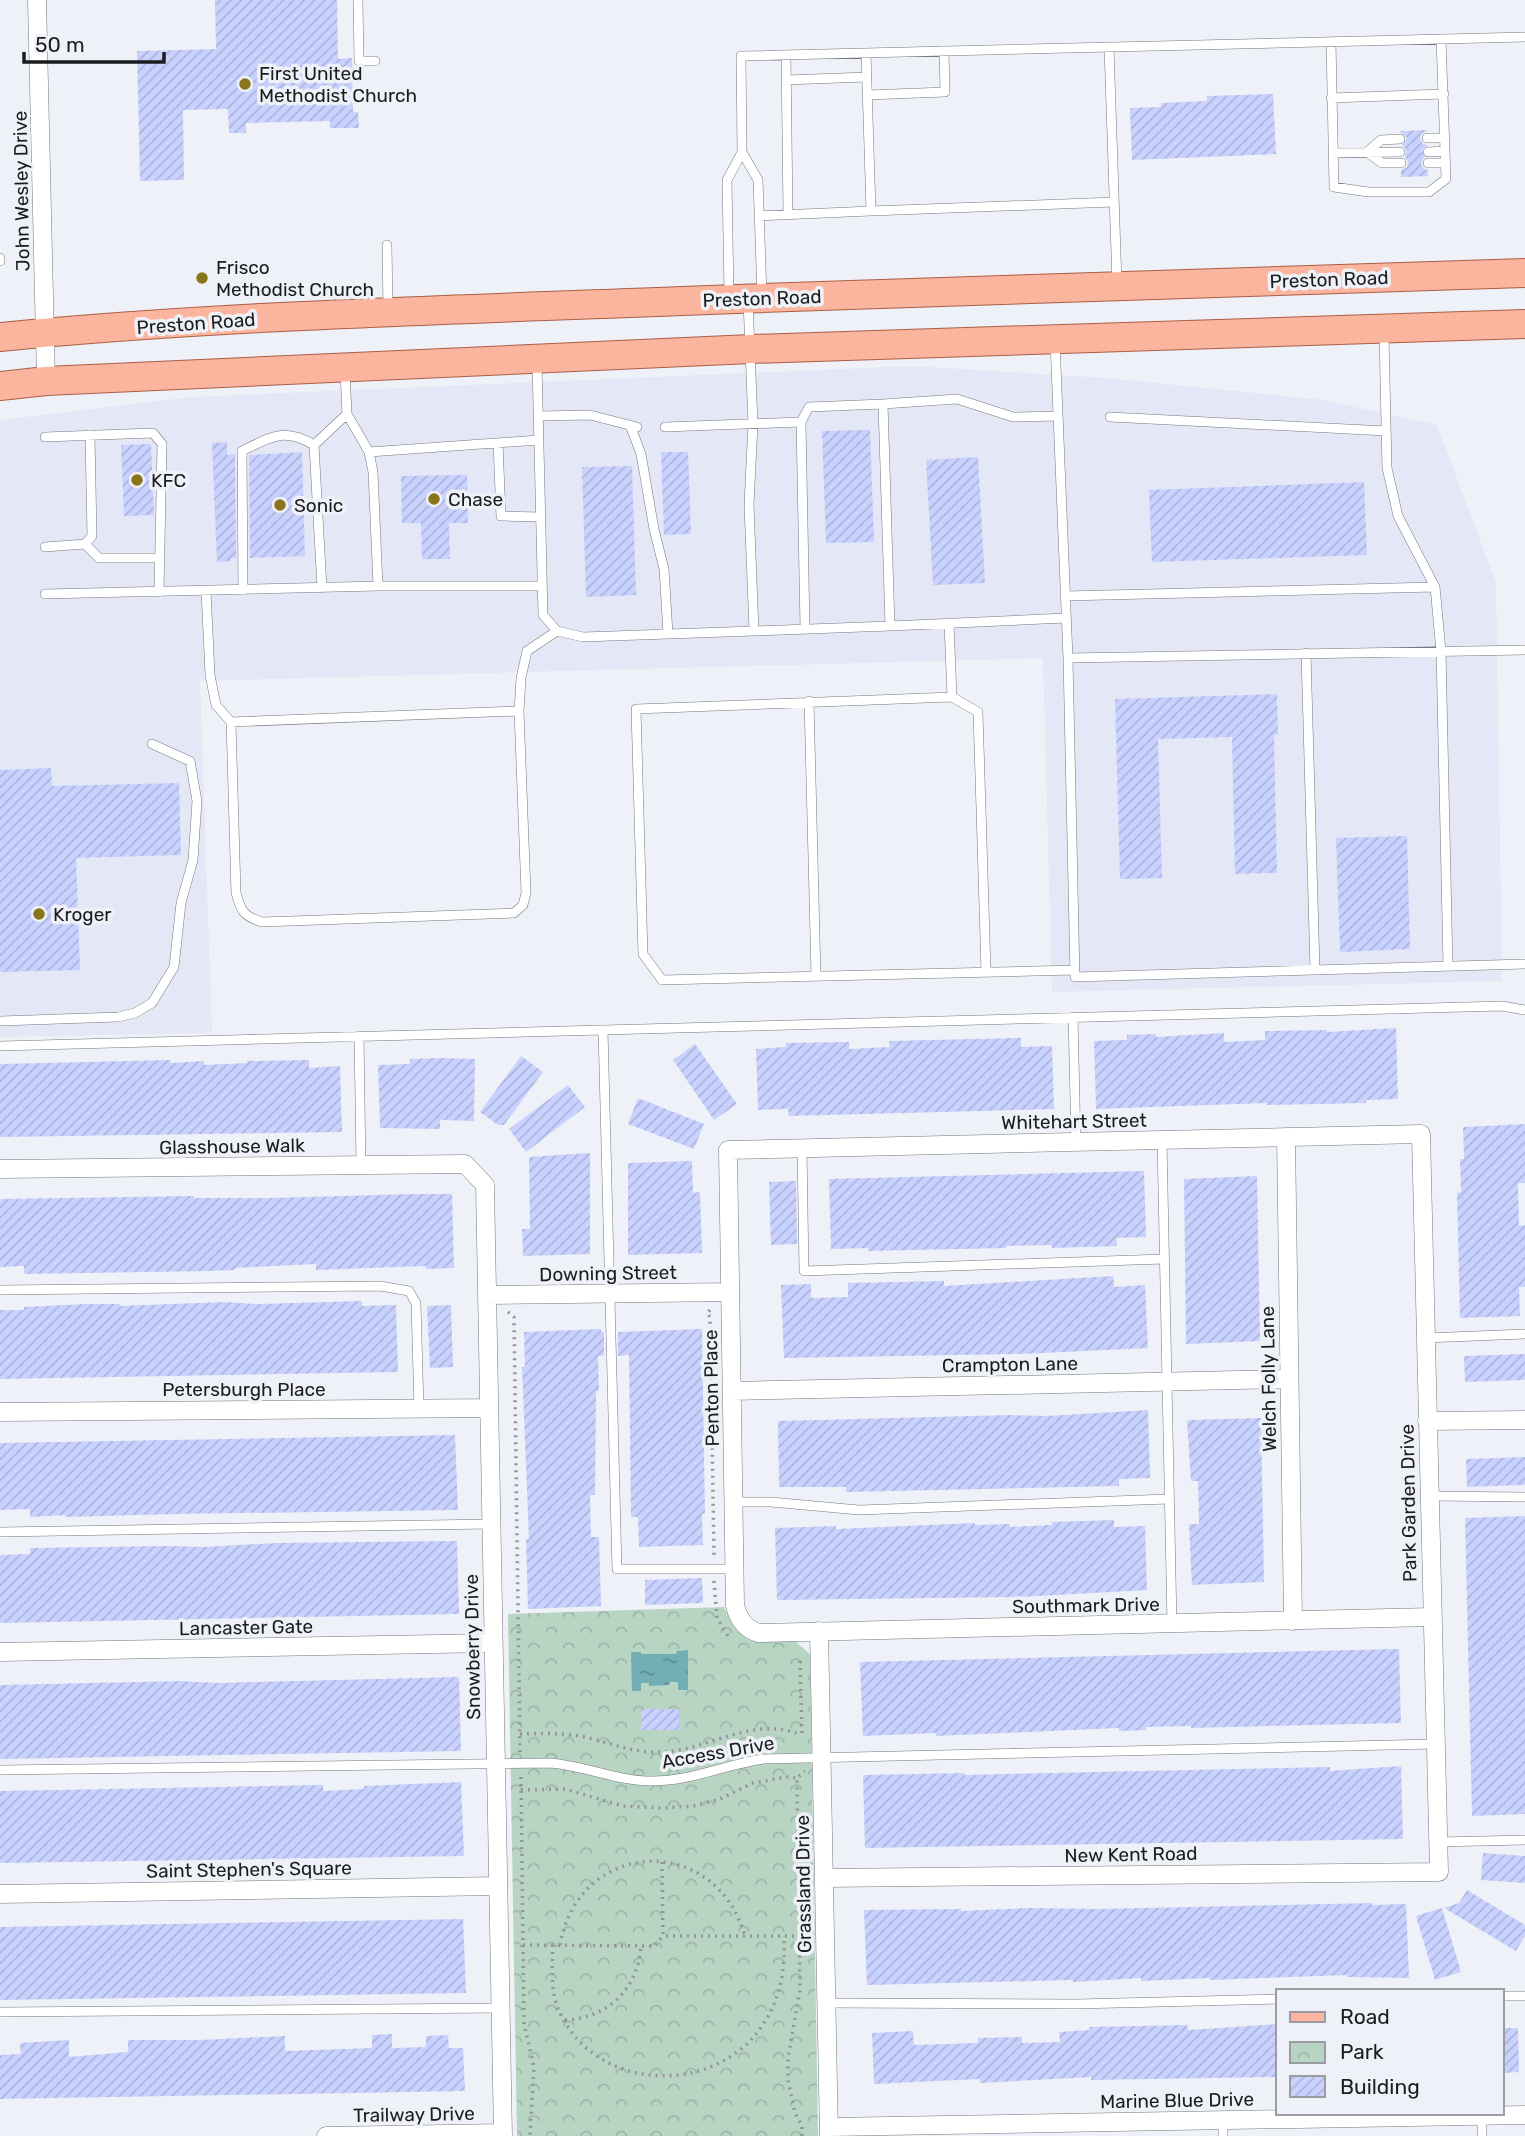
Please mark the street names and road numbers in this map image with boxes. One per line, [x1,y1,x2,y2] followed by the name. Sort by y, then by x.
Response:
[9,110,34,272] street label: John Wesley Drive
[1269,266,1389,293] street label: Preston Road
[702,285,822,312] street label: Preston Road
[136,308,256,339] street label: Preston Road
[1001,1109,1148,1134] street label: Whitehart Street
[159,1134,305,1159] street label: Glasshouse Walk
[539,1261,678,1286] street label: Downing Street
[1256,1306,1281,1452] street label: Welch Folly Lane
[699,1329,724,1447] street label: Penton Place
[942,1352,1078,1377] street label: Crampton Lane
[162,1378,326,1401] street label: Petersburgh Place
[1396,1424,1421,1582] street label: Park Garden Drive
[460,1574,485,1720] street label: Snowberry Drive
[1012,1593,1160,1618] street label: Southmark Drive
[179,1615,313,1640] street label: Lancaster Gate
[660,1731,776,1774] street label: Access Drive
[791,1815,816,1953] street label: Grassland Drive
[1064,1842,1198,1867] street label: New Kent Road
[146,1856,352,1883] street label: Saint Stephen's Square
[1100,2088,1254,2113] street label: Marine Blue Drive
[353,2102,475,2127] street label: Trailway Drive

